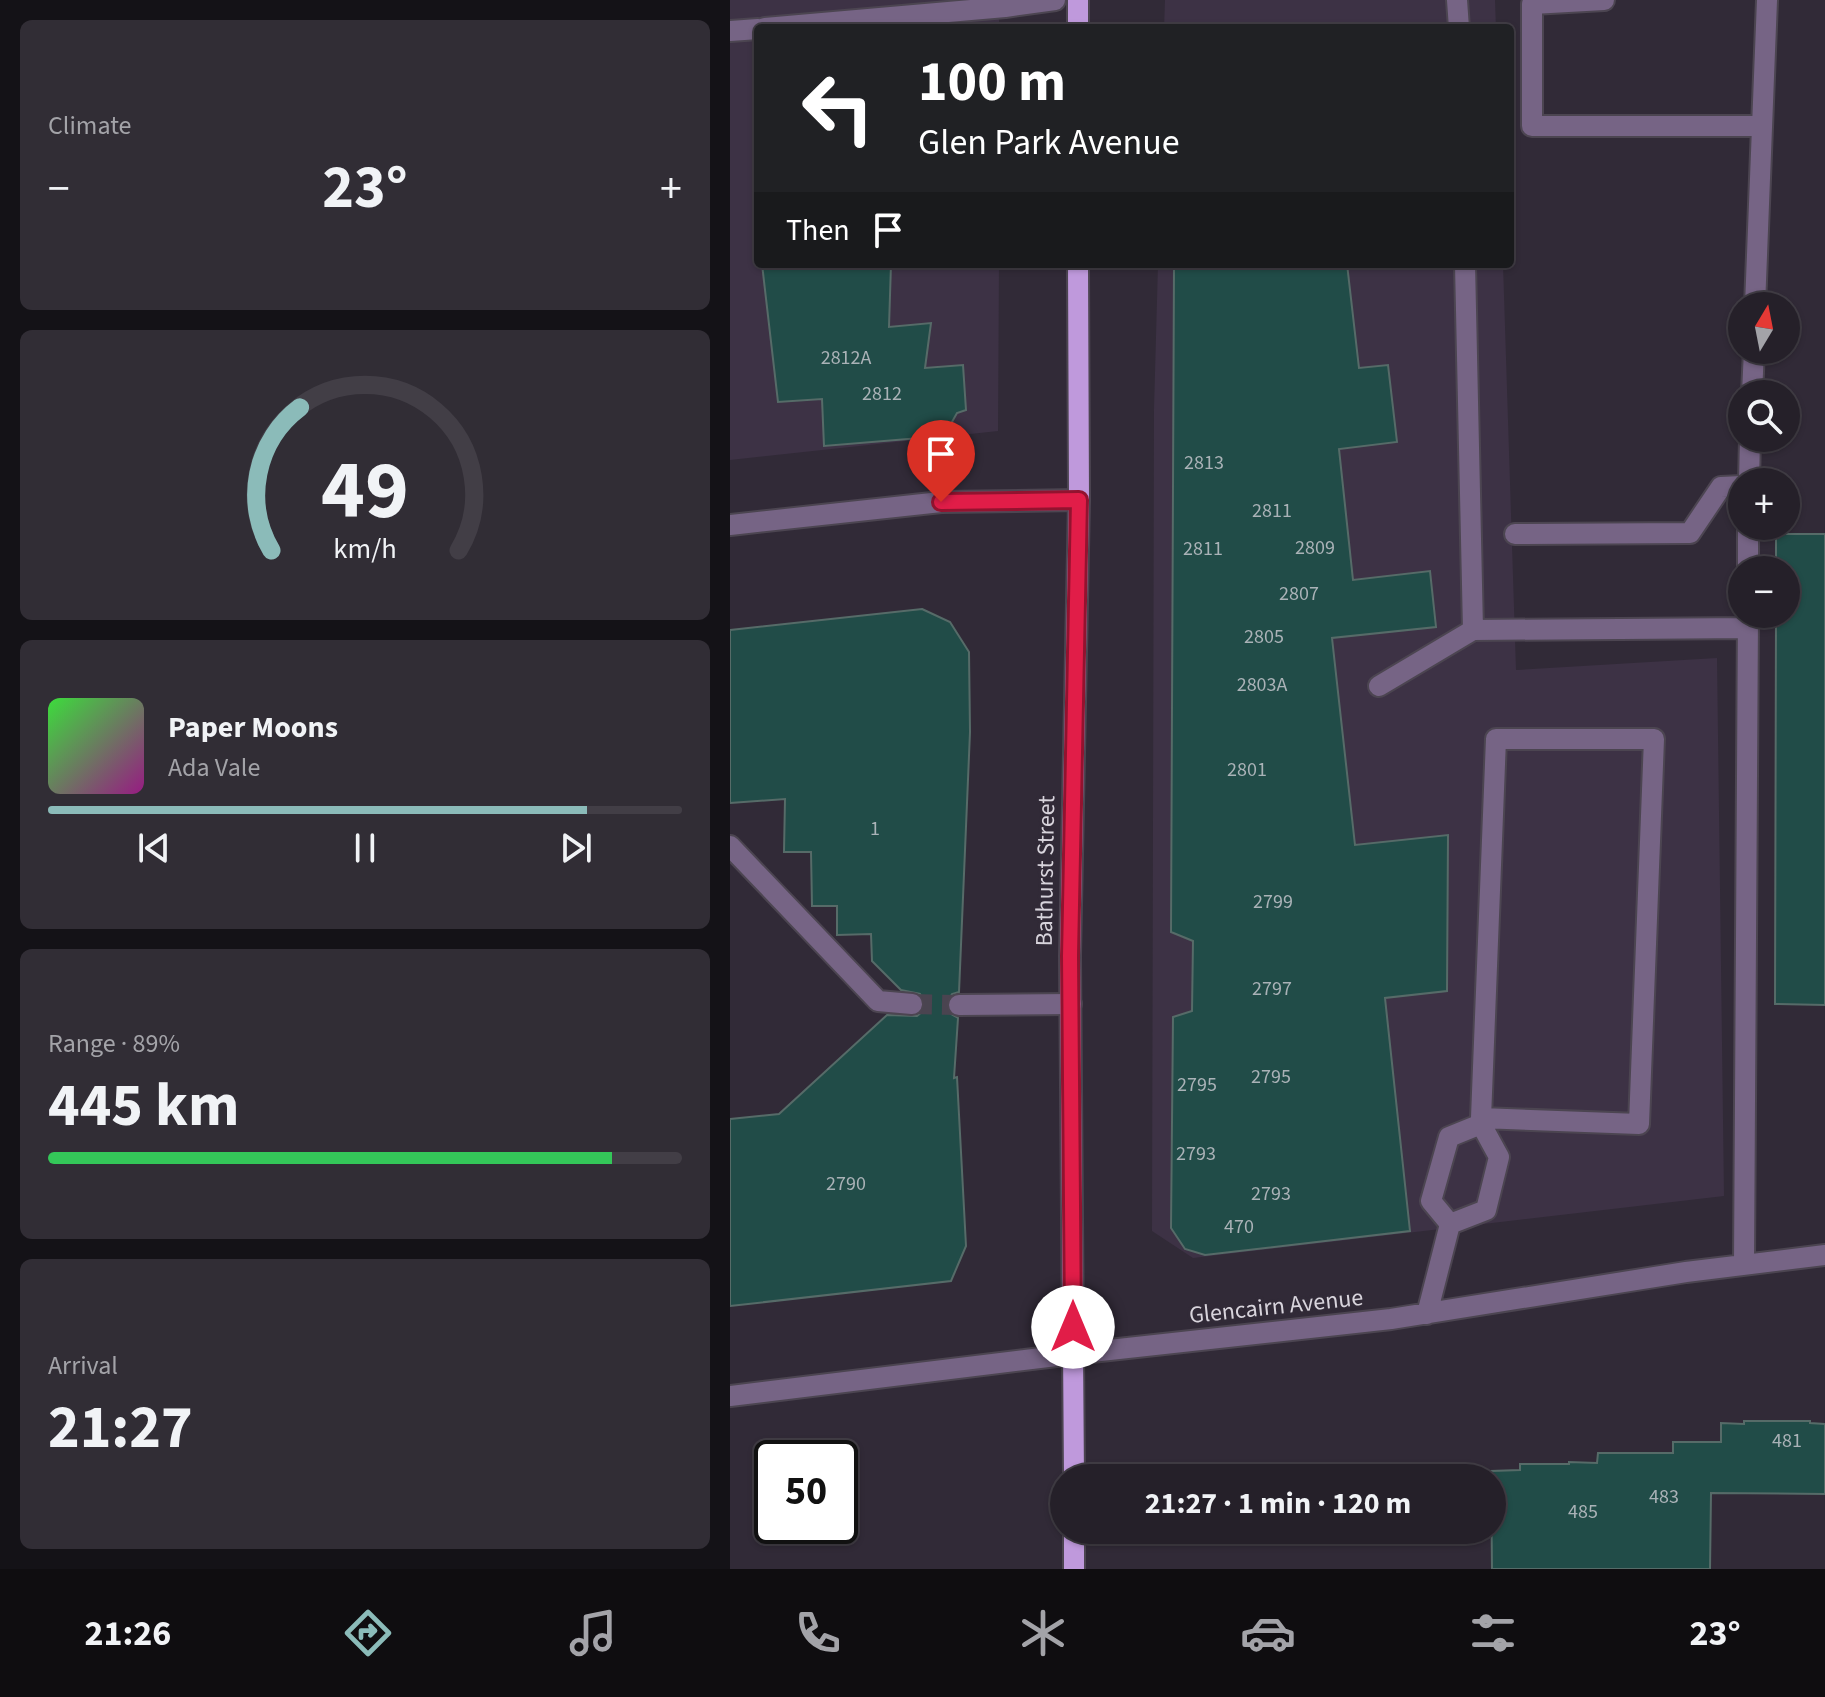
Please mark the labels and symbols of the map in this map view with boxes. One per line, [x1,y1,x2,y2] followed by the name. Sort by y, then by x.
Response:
[1728,292,1800,364] north arrow
[821,344,871,372] house number: 2812A
[862,380,902,408] house number: 2812
[907,420,975,502] pin
[1184,449,1224,477] house number: 2813
[1252,497,1292,525] house number: 2811
[1295,534,1335,562] house number: 2809
[1183,535,1223,563] house number: 2811
[1279,580,1319,608] house number: 2807
[1244,623,1284,651] house number: 2805
[1237,671,1287,699] house number: 2803A
[1227,756,1267,784] house number: 2801
[1027,795,1064,947] street label: Bathurst Street
[870,815,880,843] house number: 1
[1253,888,1293,916] house number: 2799
[1252,975,1292,1003] house number: 2797
[1251,1063,1291,1091] house number: 2795
[1177,1071,1217,1099] house number: 2795
[1176,1140,1216,1168] house number: 2793
[826,1170,866,1198] house number: 2790
[1251,1180,1291,1208] house number: 2793
[1224,1213,1254,1241] house number: 470
[1187,1280,1365,1333] street label: Glencairn Avenue
[1031,1285,1115,1369] position arrow
[1772,1427,1802,1455] house number: 481
[754,1440,858,1544] speed limit sign: 50
[1649,1483,1679,1511] house number: 483
[1568,1498,1598,1526] house number: 485

